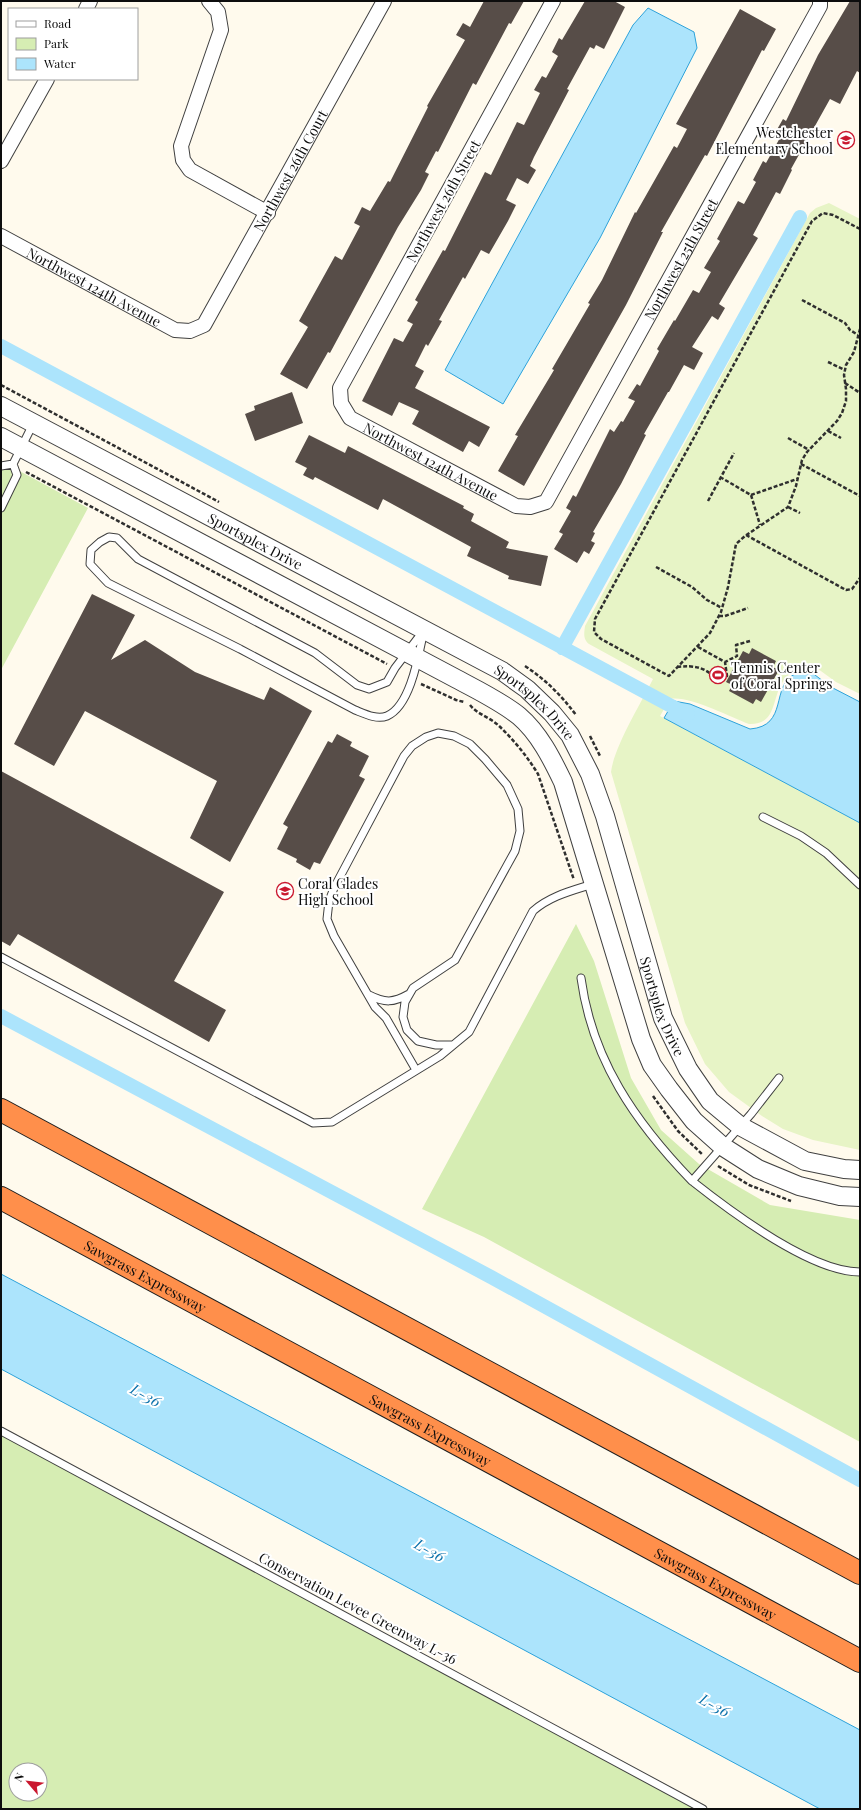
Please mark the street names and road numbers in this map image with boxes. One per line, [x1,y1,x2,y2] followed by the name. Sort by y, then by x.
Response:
[249,105,332,234] street label: Northwest 26th Court
[401,136,485,266] street label: Northwest 26th Street
[639,194,722,323] street label: Northwest 25th Street
[24,242,165,330] street label: Northwest 124th Avenue
[360,417,502,505] street label: Northwest 124th Avenue
[205,508,306,574] street label: Sportsplex Drive
[491,659,580,743] street label: Sportsplex Drive
[636,954,690,1059] street label: Sportsplex Drive
[81,1235,210,1316] street label: Sawgrass Expressway
[366,1389,495,1470] street label: Sawgrass Expressway
[651,1543,780,1624] street label: Sawgrass Expressway
[256,1548,460,1668] street label: Conservation Levee Greenway L-36

